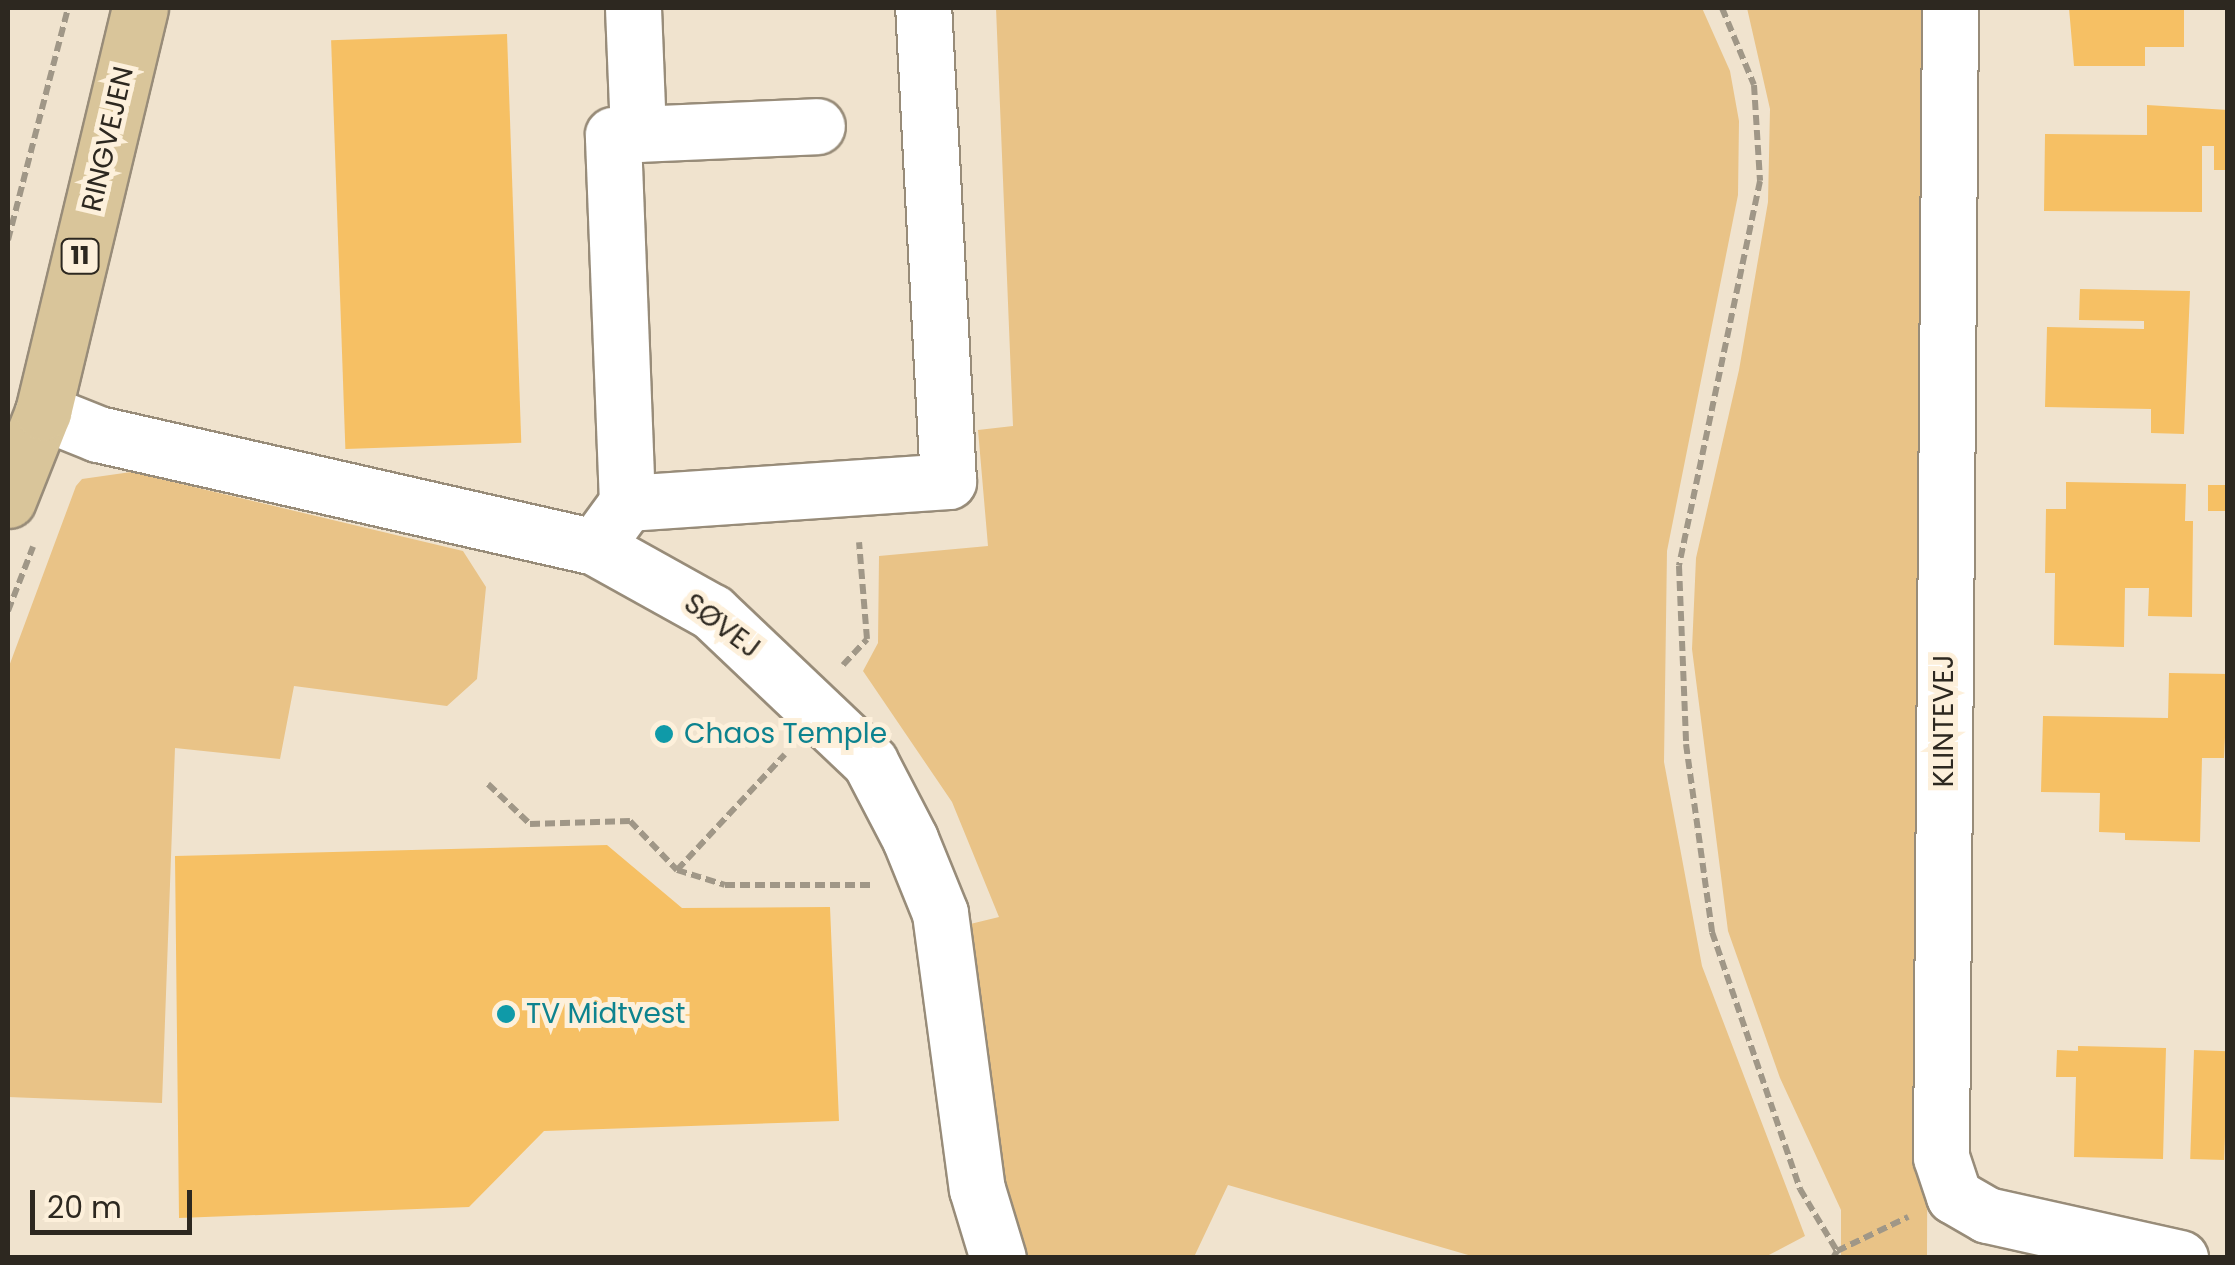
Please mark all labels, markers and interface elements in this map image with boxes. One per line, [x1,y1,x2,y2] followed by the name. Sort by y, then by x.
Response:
[75,63,141,215] street label: RINGVEJEN
[60,236,100,276] road number: 11
[677,587,767,665] street label: SØVEJ
[1927,654,1961,788] street label: KLINTEVEJ
[684,717,887,751] place label: Chaos Temple
[653,723,675,745] marker: Chaos Temple
[526,997,686,1031] place label: TV Midtvest
[495,1003,517,1025] marker: TV Midtvest
[35,1170,198,1232] scale bar
[47,1186,122,1229] text: 20 m

